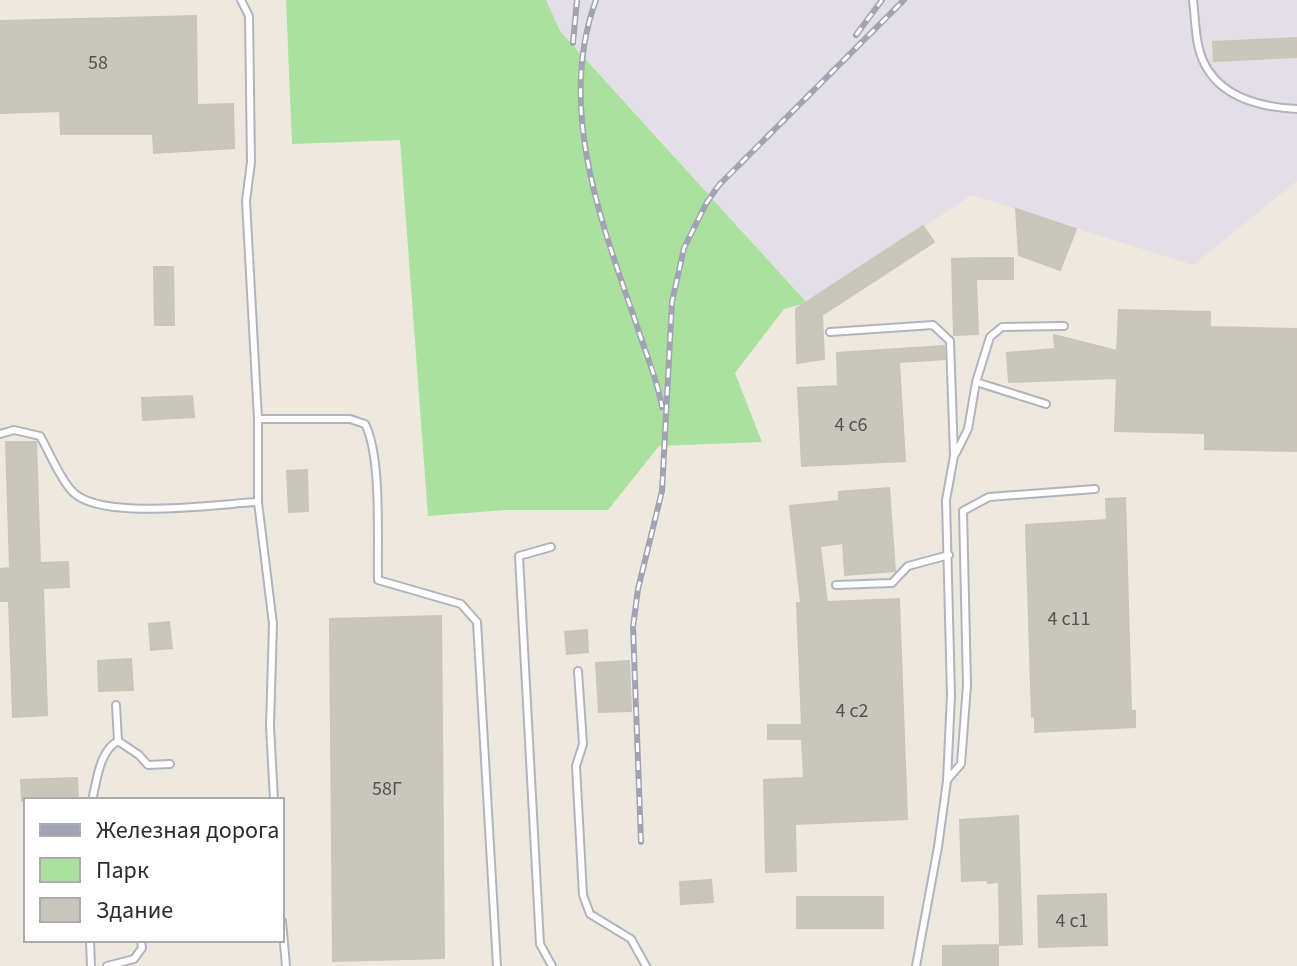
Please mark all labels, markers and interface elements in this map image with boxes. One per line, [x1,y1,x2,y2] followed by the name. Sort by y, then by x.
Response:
[88,49,108,77] house number: 58
[835,411,868,439] house number: 4 с6
[1048,605,1090,633] house number: 4 с11
[836,697,869,725] house number: 4 с2
[372,775,402,803] house number: 58Г
[24,798,284,942] legend
[96,813,279,848] text: Железная дорога
[96,853,149,888] text: Парк
[96,893,173,928] text: Здание
[1056,907,1089,935] house number: 4 с1

